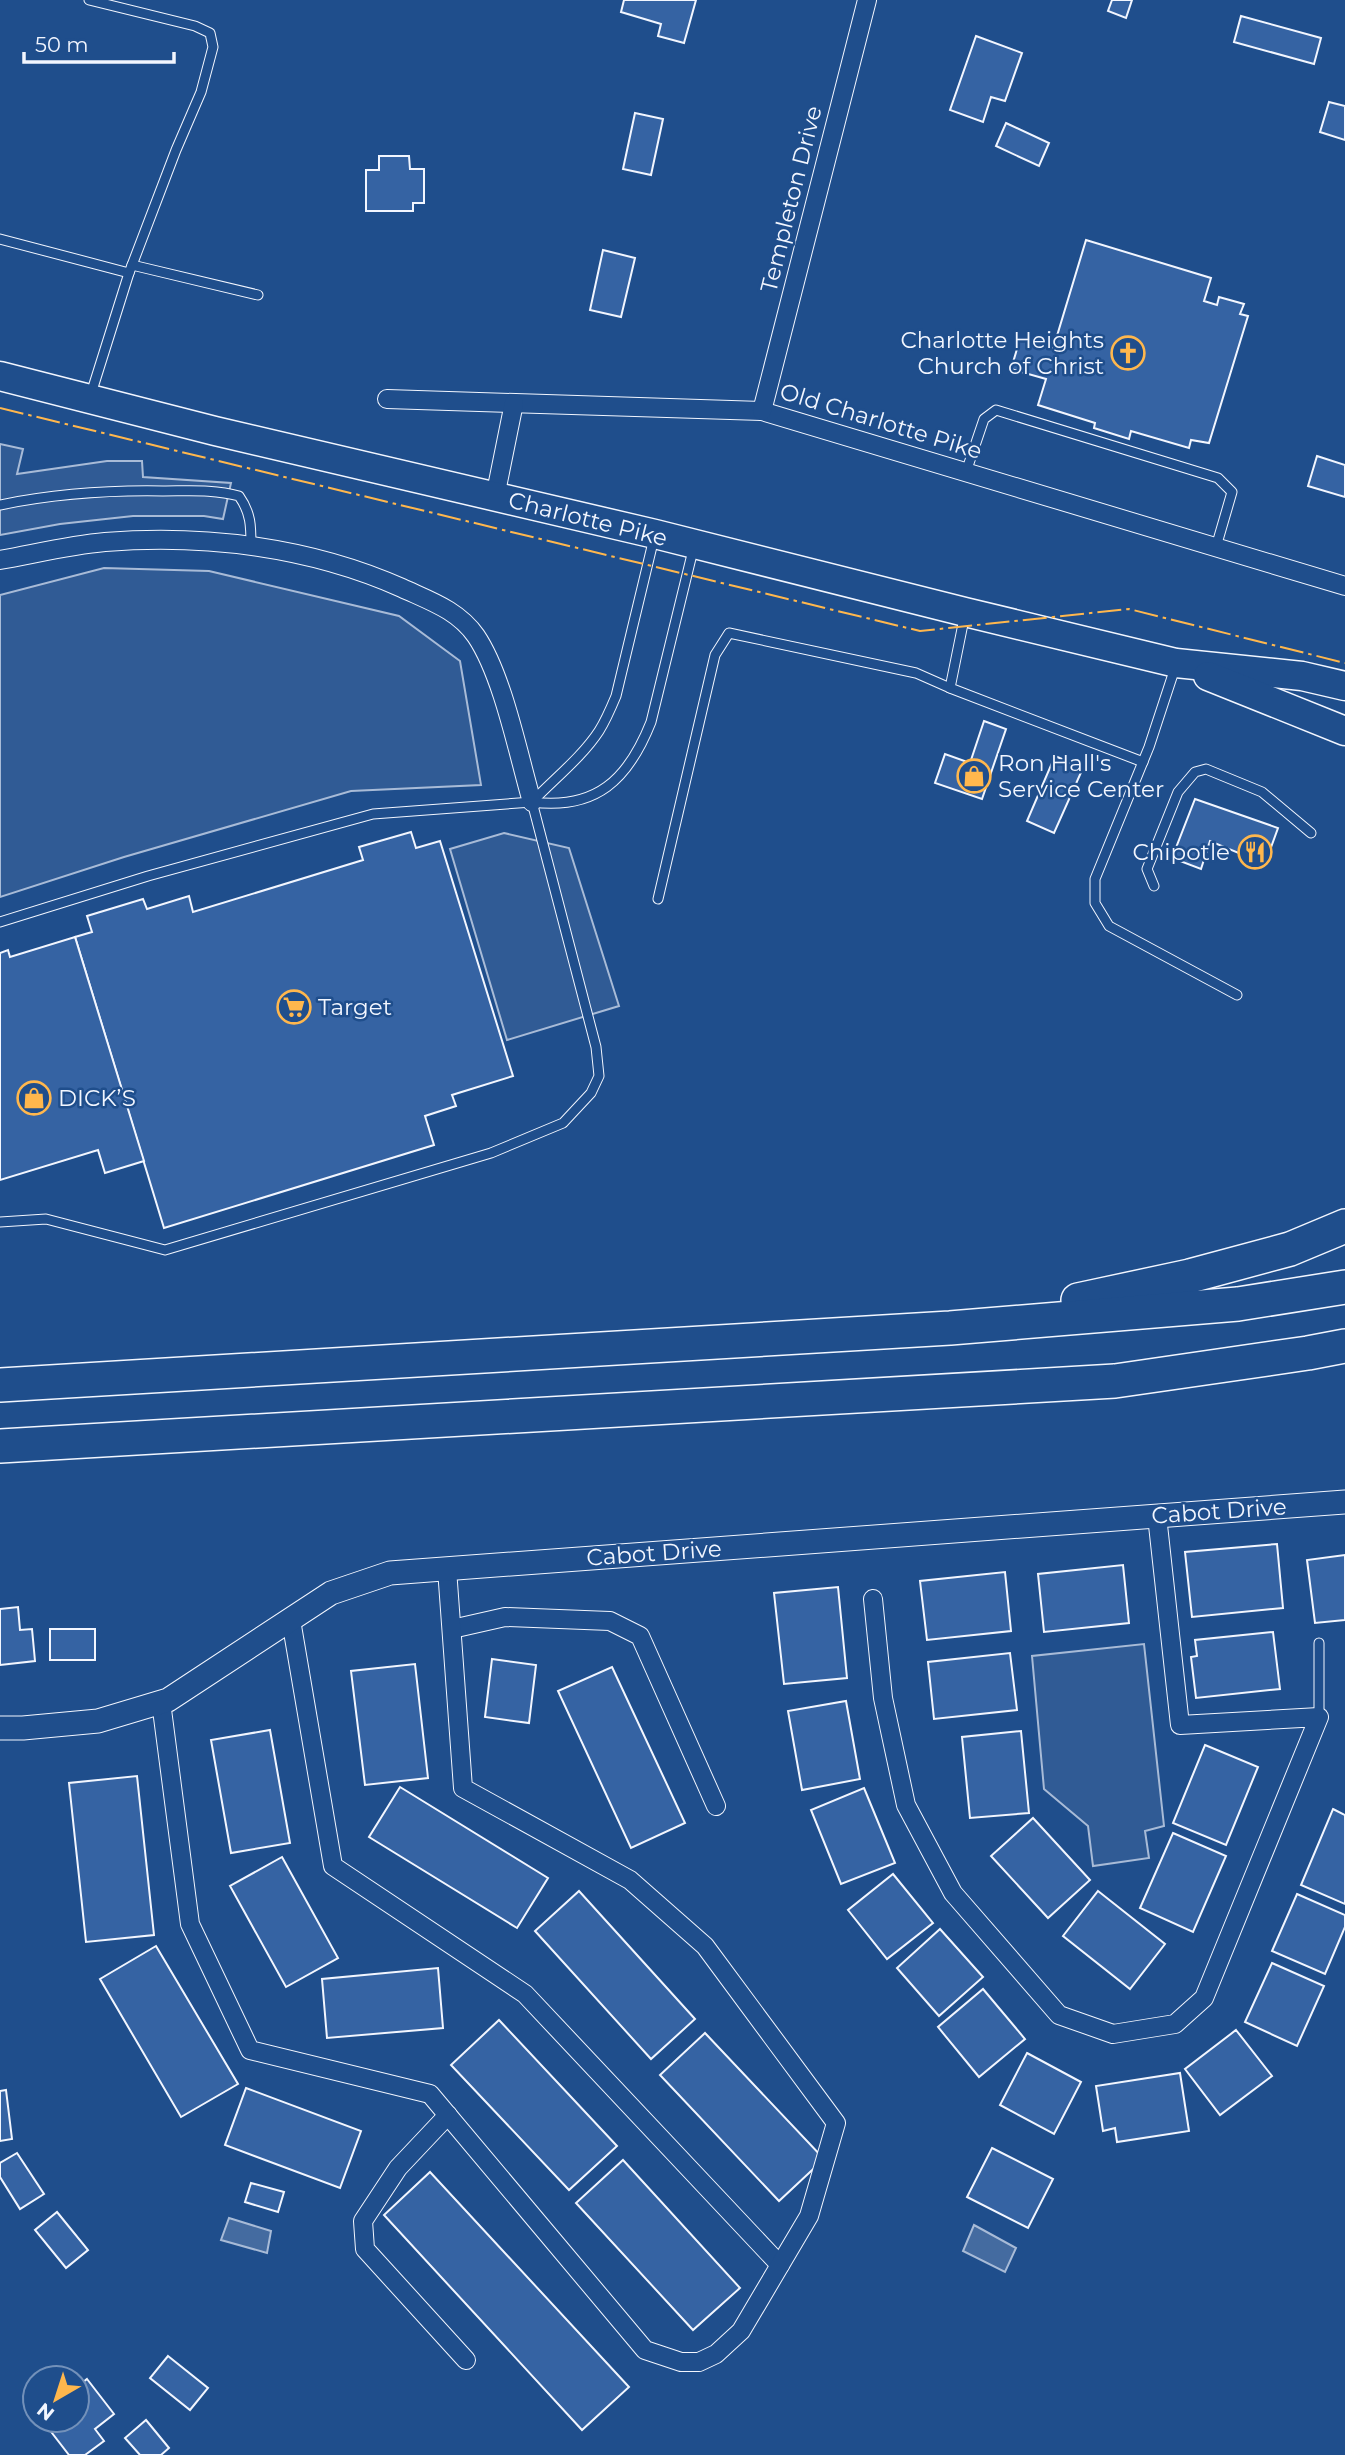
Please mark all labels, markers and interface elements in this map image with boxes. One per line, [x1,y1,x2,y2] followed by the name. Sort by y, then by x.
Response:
[24,21,175,65] scale bar
[35,32,89,57] text: 50 m
[754,103,828,295] street label: Templeton Drive
[900,326,1104,380] place label: Charlotte Heights Church of Christ
[1109,334,1147,372] church icon: Charlotte Heights Church of Christ
[777,377,985,465] street label: Old Charlotte Pike
[506,486,670,552] street label: Charlotte Pike
[998,749,1164,803] place label: Ron Hall's Service Center
[955,757,993,795] shop icon: Ron Hall's Service Center
[1236,833,1274,871] restaurant icon: Chipotle
[1133,838,1230,866] place label: Chipotle
[275,988,313,1026] supermarket icon: Target
[318,993,392,1021] place label: Target
[15,1079,53,1117] shop icon: DICK’S
[58,1084,136,1112] place label: DICK’S
[1151,1492,1287,1530] street label: Cabot Drive
[586,1534,722,1572] street label: Cabot Drive
[21,2364,91,2434] north arrow
[32,2398,59,2426] text: N

